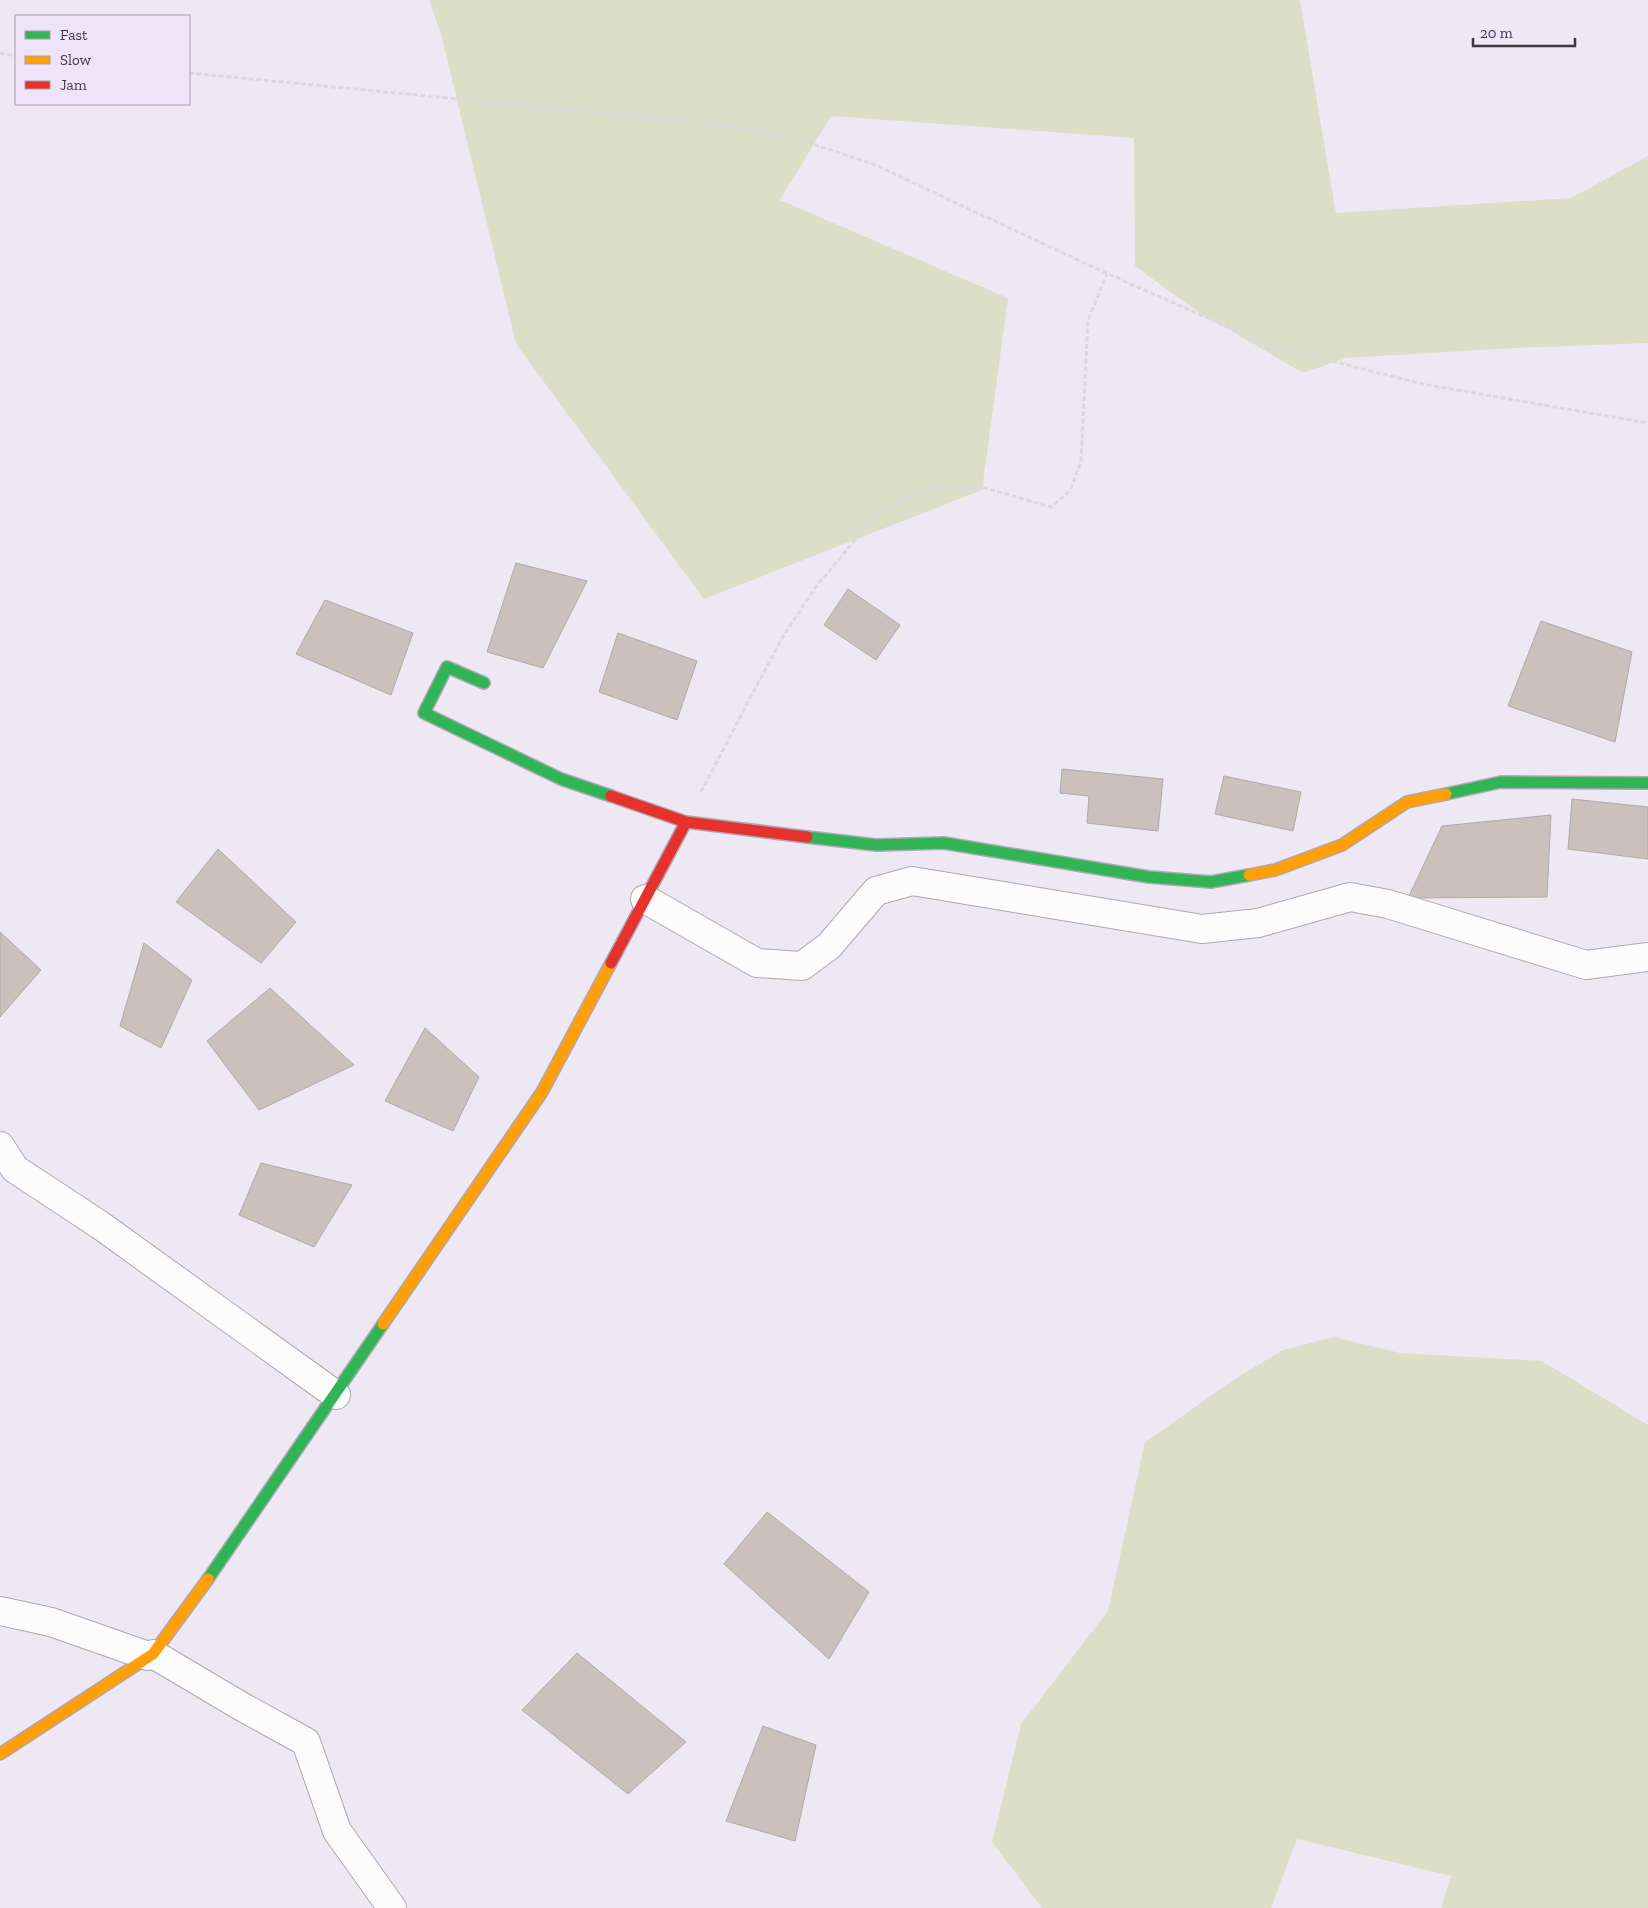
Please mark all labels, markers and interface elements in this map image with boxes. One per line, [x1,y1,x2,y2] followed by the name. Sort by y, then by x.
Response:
[15,15,190,105] legend
[1473,15,1576,47] scale bar
[1480,24,1513,42] text: 20 m
[60,26,88,44] text: Fast
[60,51,92,69] text: Slow
[60,76,87,94] text: Jam

